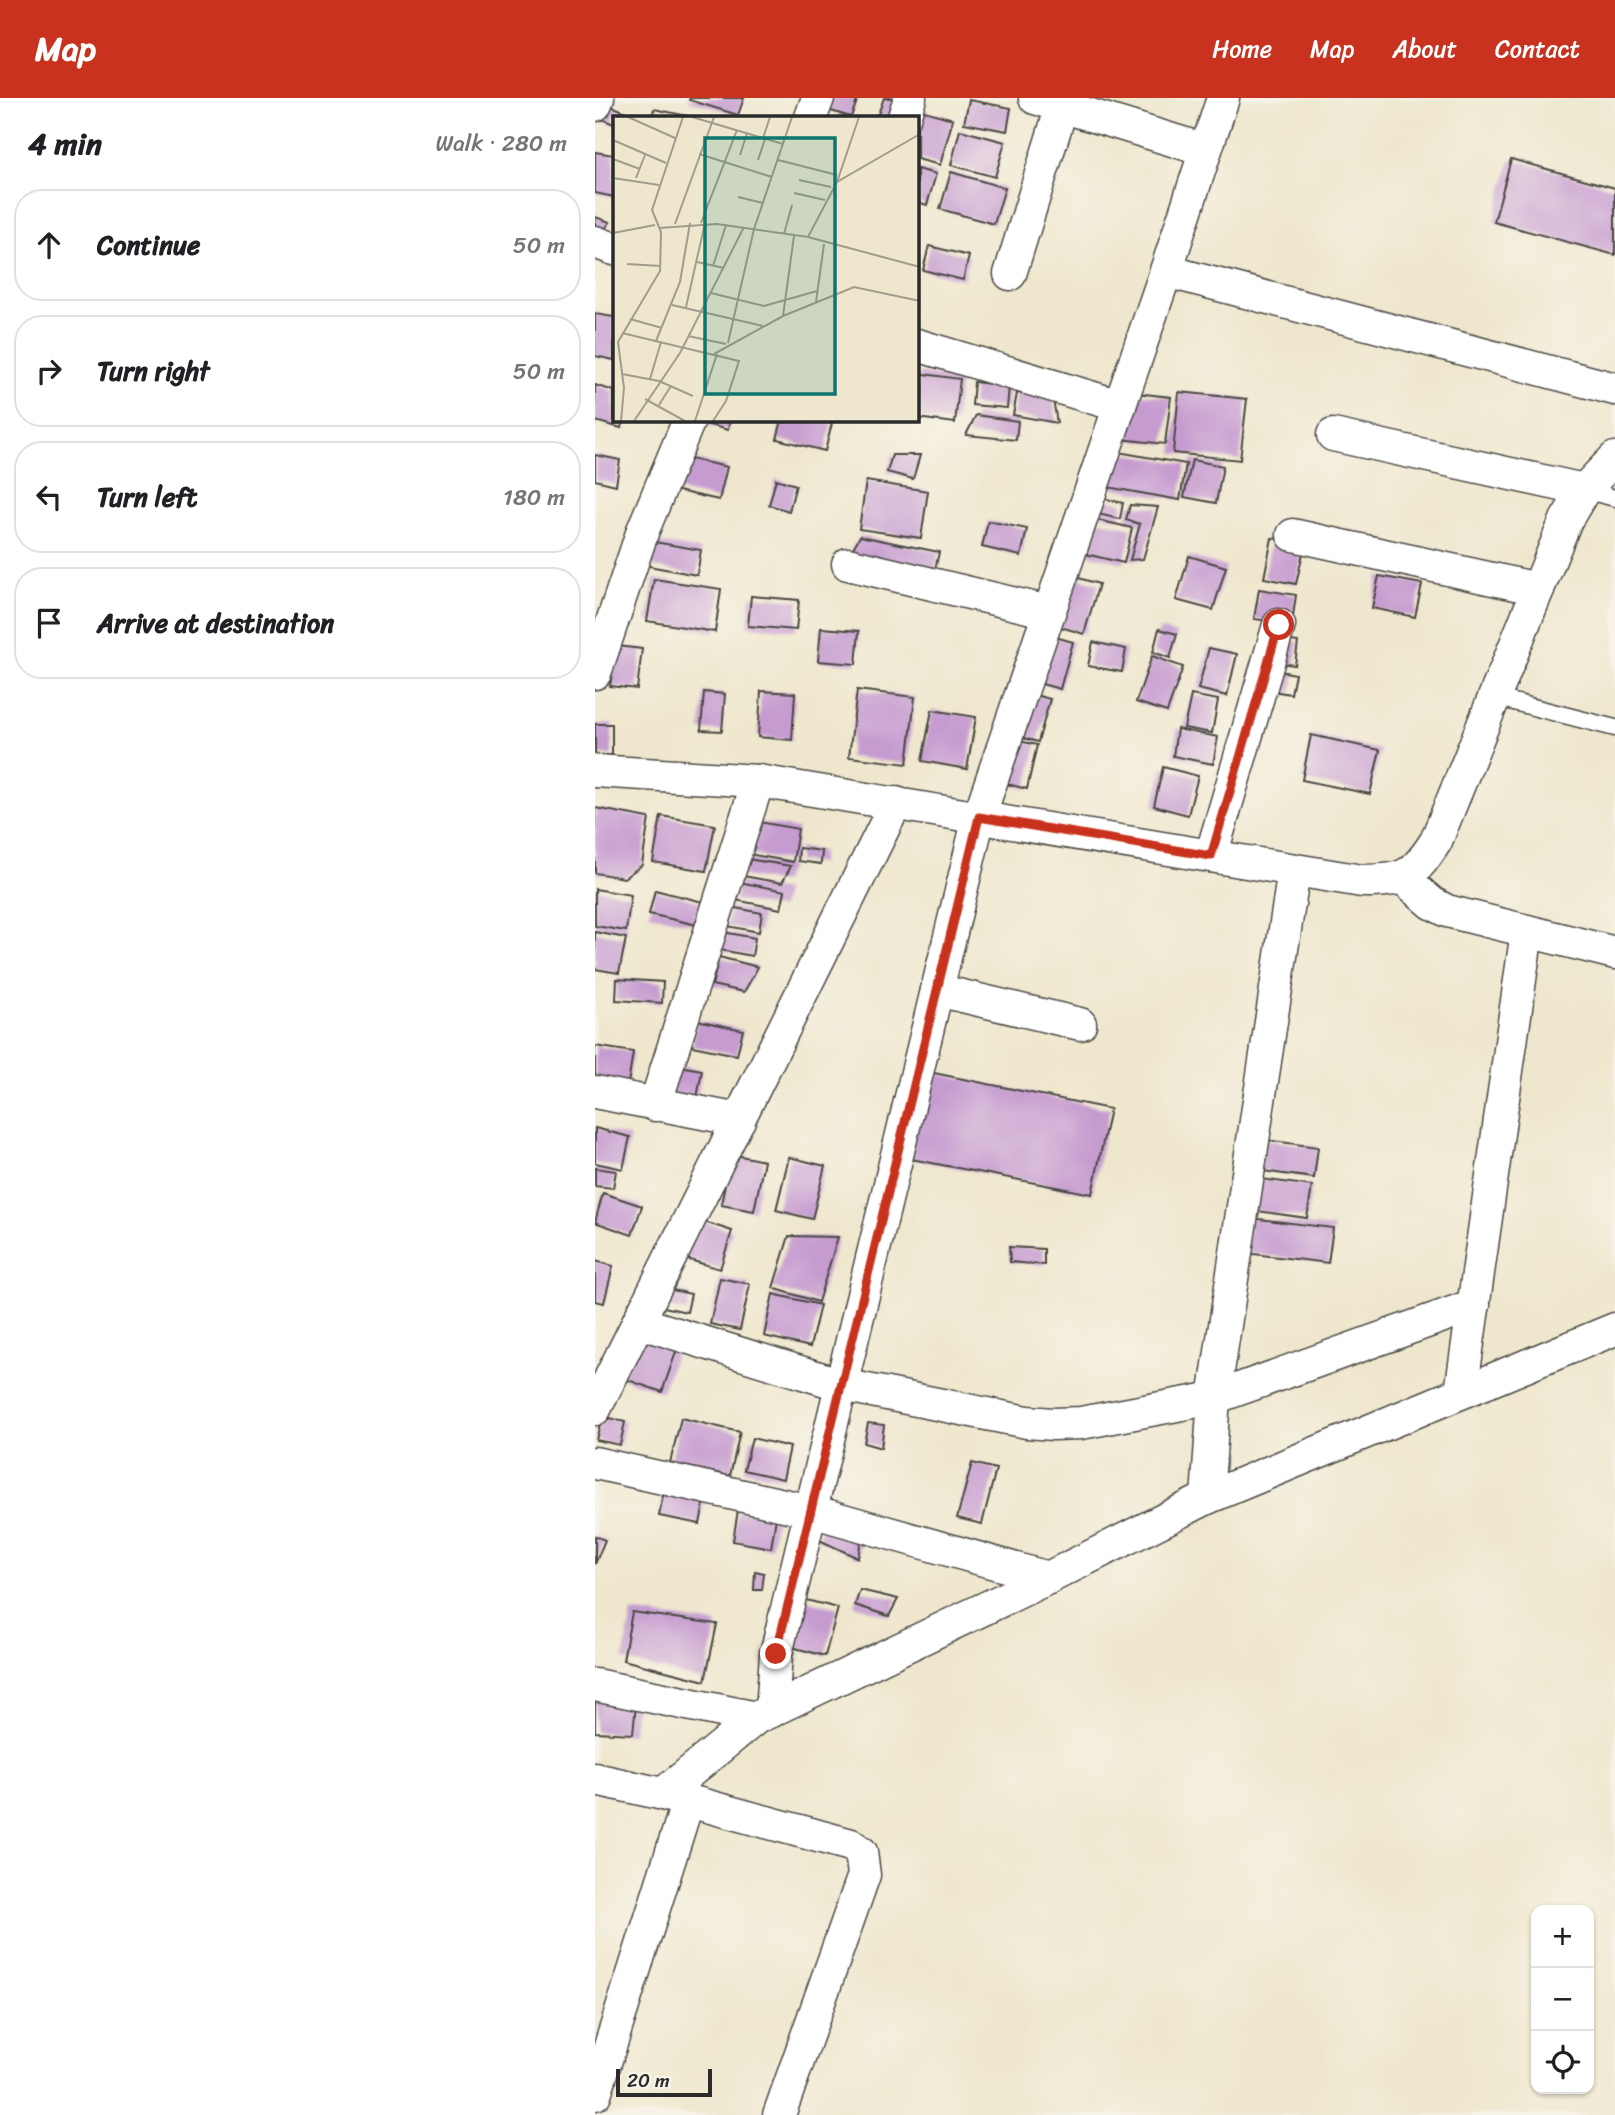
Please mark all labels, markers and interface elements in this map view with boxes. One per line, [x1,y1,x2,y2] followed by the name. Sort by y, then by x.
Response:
[35,20,96,78] text: Map
[1212,28,1272,70] text: Home
[1310,28,1354,70] text: Map
[1392,28,1457,70] text: About
[1495,28,1580,70] text: Contact
[613,116,919,422] inset map
[28,117,102,171] text: 4 min
[436,123,567,164] text: Walk · 280 m
[97,222,200,268] text: Continue
[513,225,565,266] text: 50 m
[30,226,68,264] icon: ahead
[97,348,210,394] text: Turn right
[513,351,565,392] text: 50 m
[30,352,68,390] icon: right
[97,474,197,520] text: Turn left
[503,477,565,518] text: 180 m
[30,478,68,516] icon: left
[97,600,334,646] text: Arrive at destination
[30,604,68,642] icon: arrive
[1263,609,1294,640] route start
[760,1638,791,1669] route end
[1531,1905,1594,2094] map controls
[1531,1905,1594,1968] button: +
[1531,1968,1594,2031] button: −
[1531,2031,1594,2094] button: locate
[627,2064,670,2097] text: 20 m
[616,2066,712,2098] scale bar

